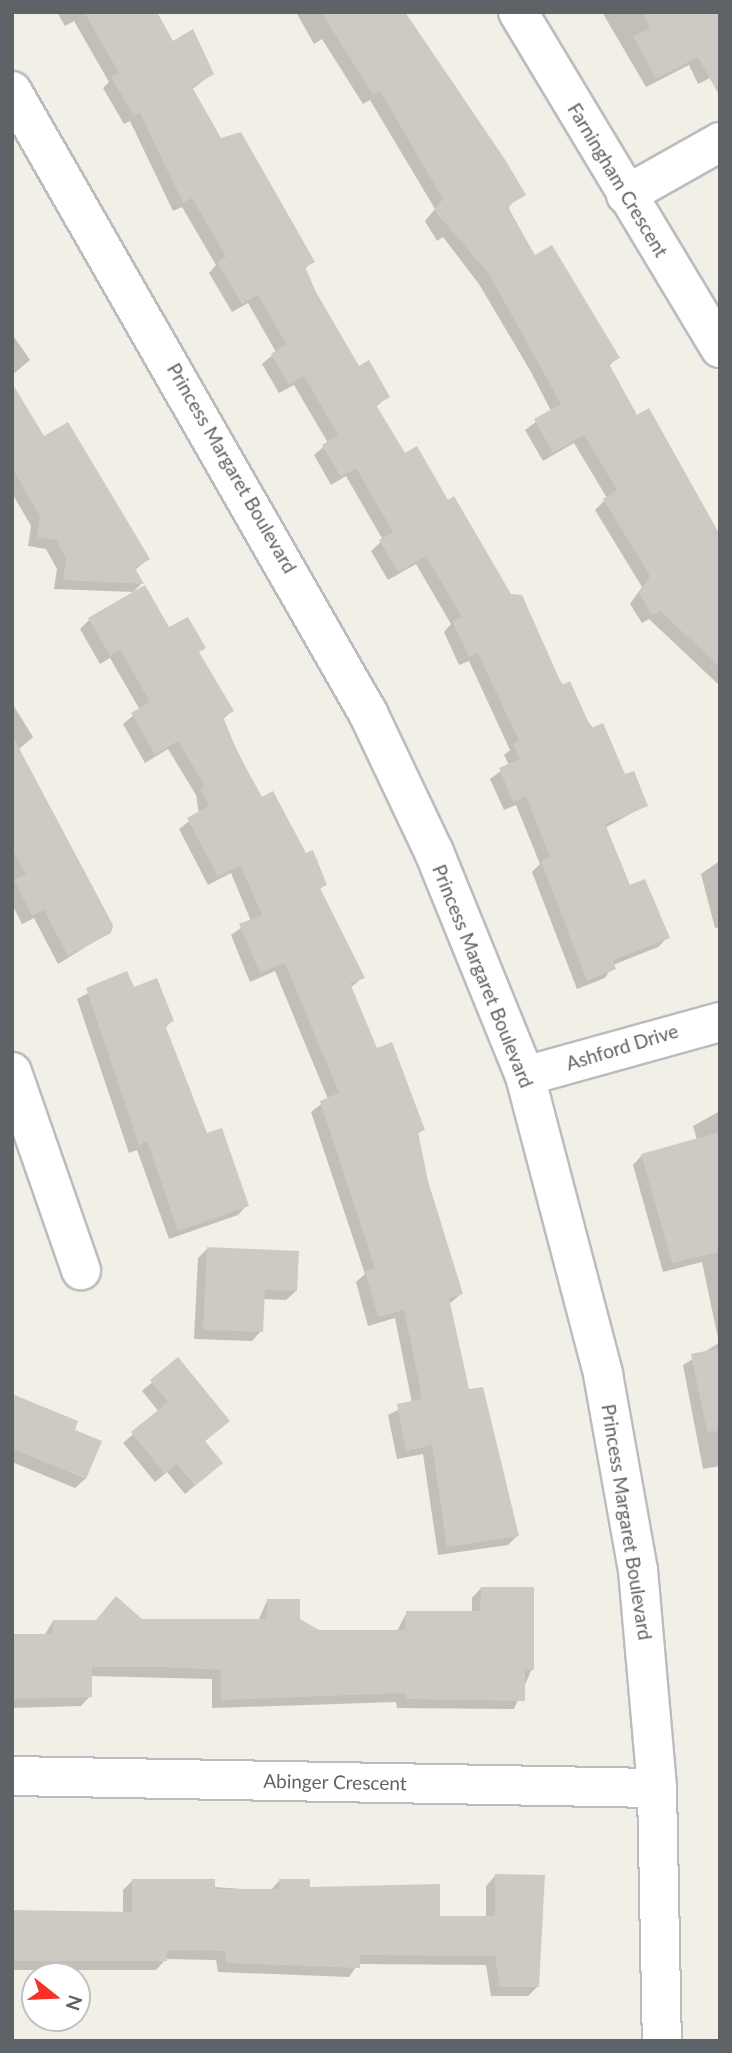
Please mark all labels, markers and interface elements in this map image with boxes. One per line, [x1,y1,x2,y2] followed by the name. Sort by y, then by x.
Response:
[563,99,673,261] street label: Farningham Crescent
[162,359,302,577] street label: Princess Margaret Boulevard
[428,861,538,1091] street label: Princess Margaret Boulevard
[563,1019,681,1075] street label: Ashford Drive
[597,1402,657,1642] street label: Princess Margaret Boulevard
[263,1769,407,1795] street label: Abinger Crescent
[21,1962,91,2032] north arrow
[61,1993,88,2014] text: N

